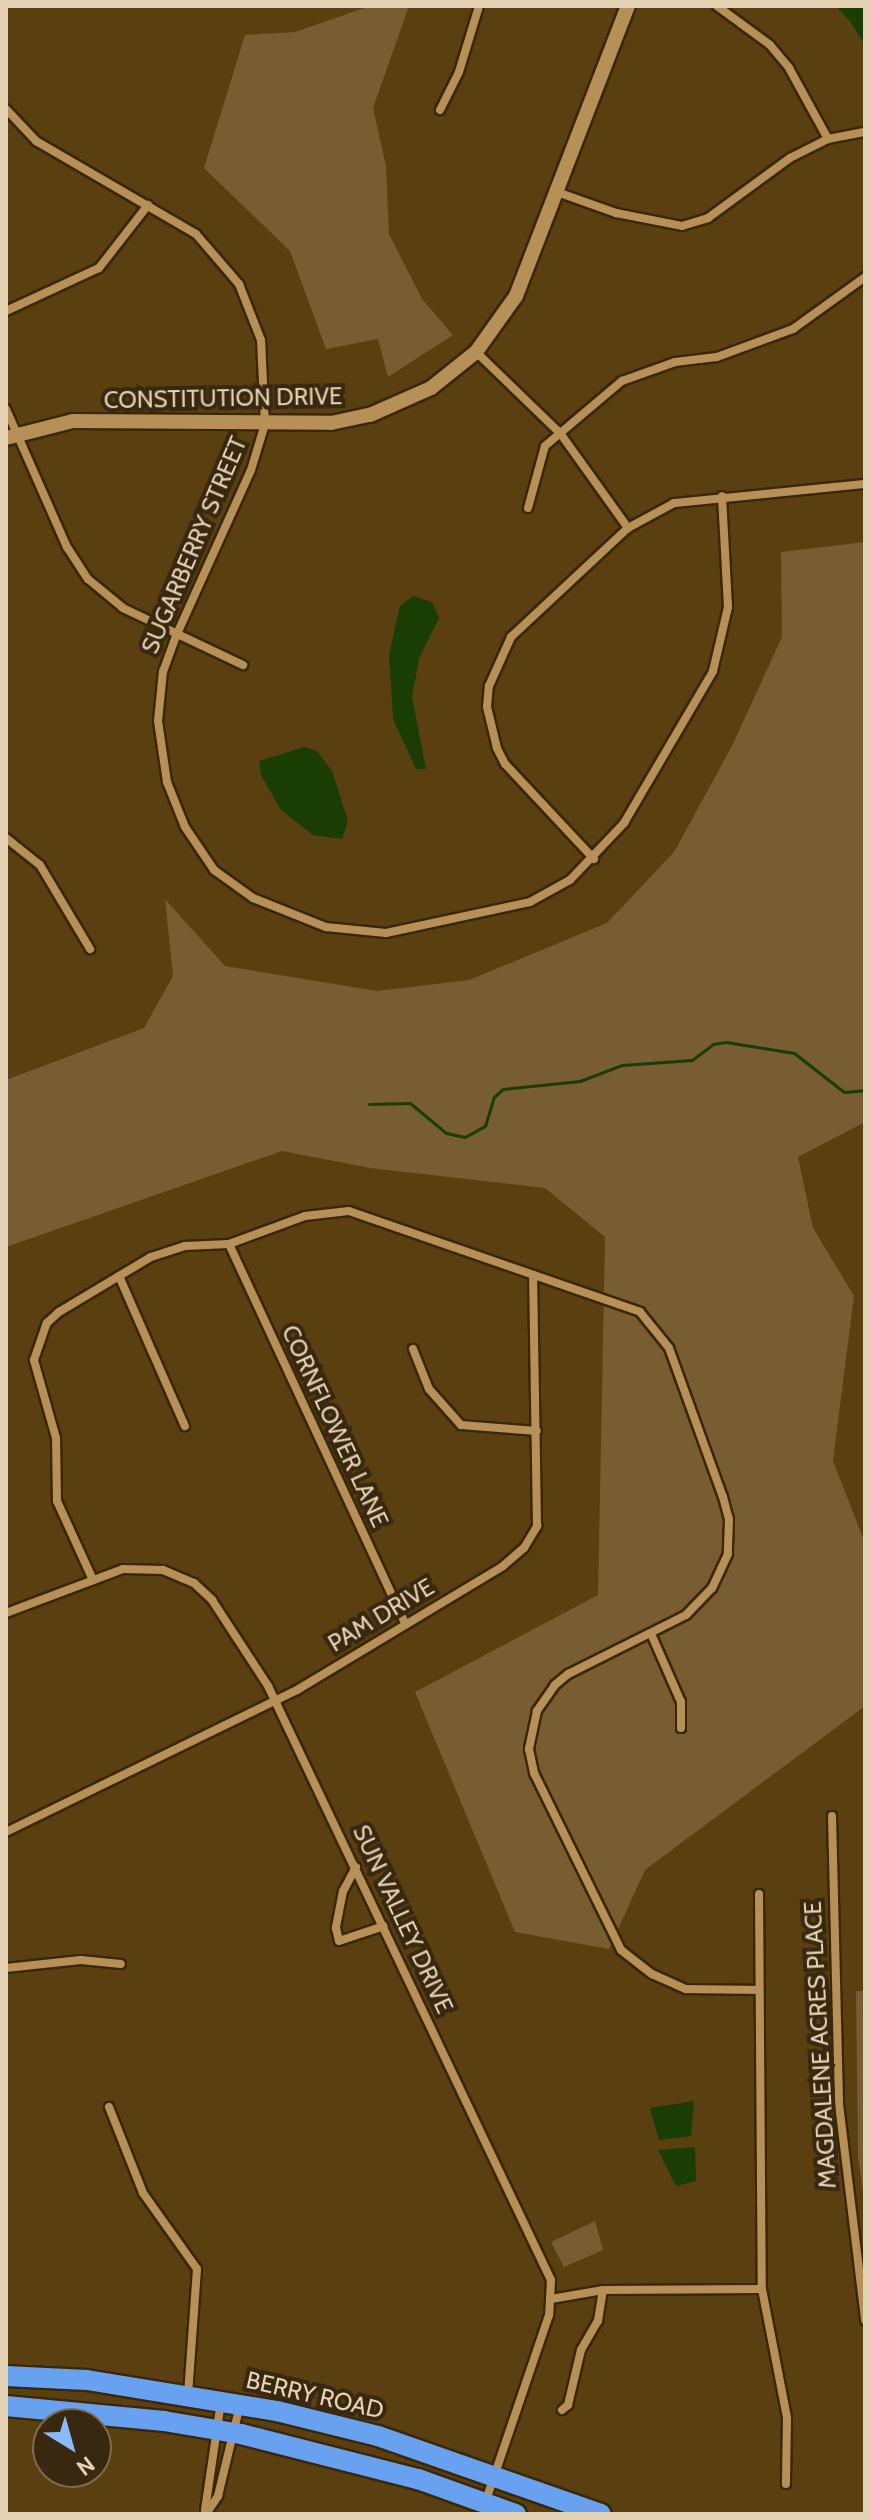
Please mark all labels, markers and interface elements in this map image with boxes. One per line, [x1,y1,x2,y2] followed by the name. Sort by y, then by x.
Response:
[103,382,343,414] street label: CONSTITUTION DRIVE
[135,432,253,658] street label: SUGARBERRY STREET
[276,1320,394,1532] street label: CORNFLOWER LANE
[323,1572,439,1658] street label: PAM DRIVE
[347,1820,459,2018] street label: SUN VALLEY DRIVE
[798,1901,842,2189] street label: MAGDALENE ACRES PLACE
[243,2365,387,2425] street label: BERRY ROAD
[32,2408,112,2488] north arrow
[71,2451,100,2481] text: N

